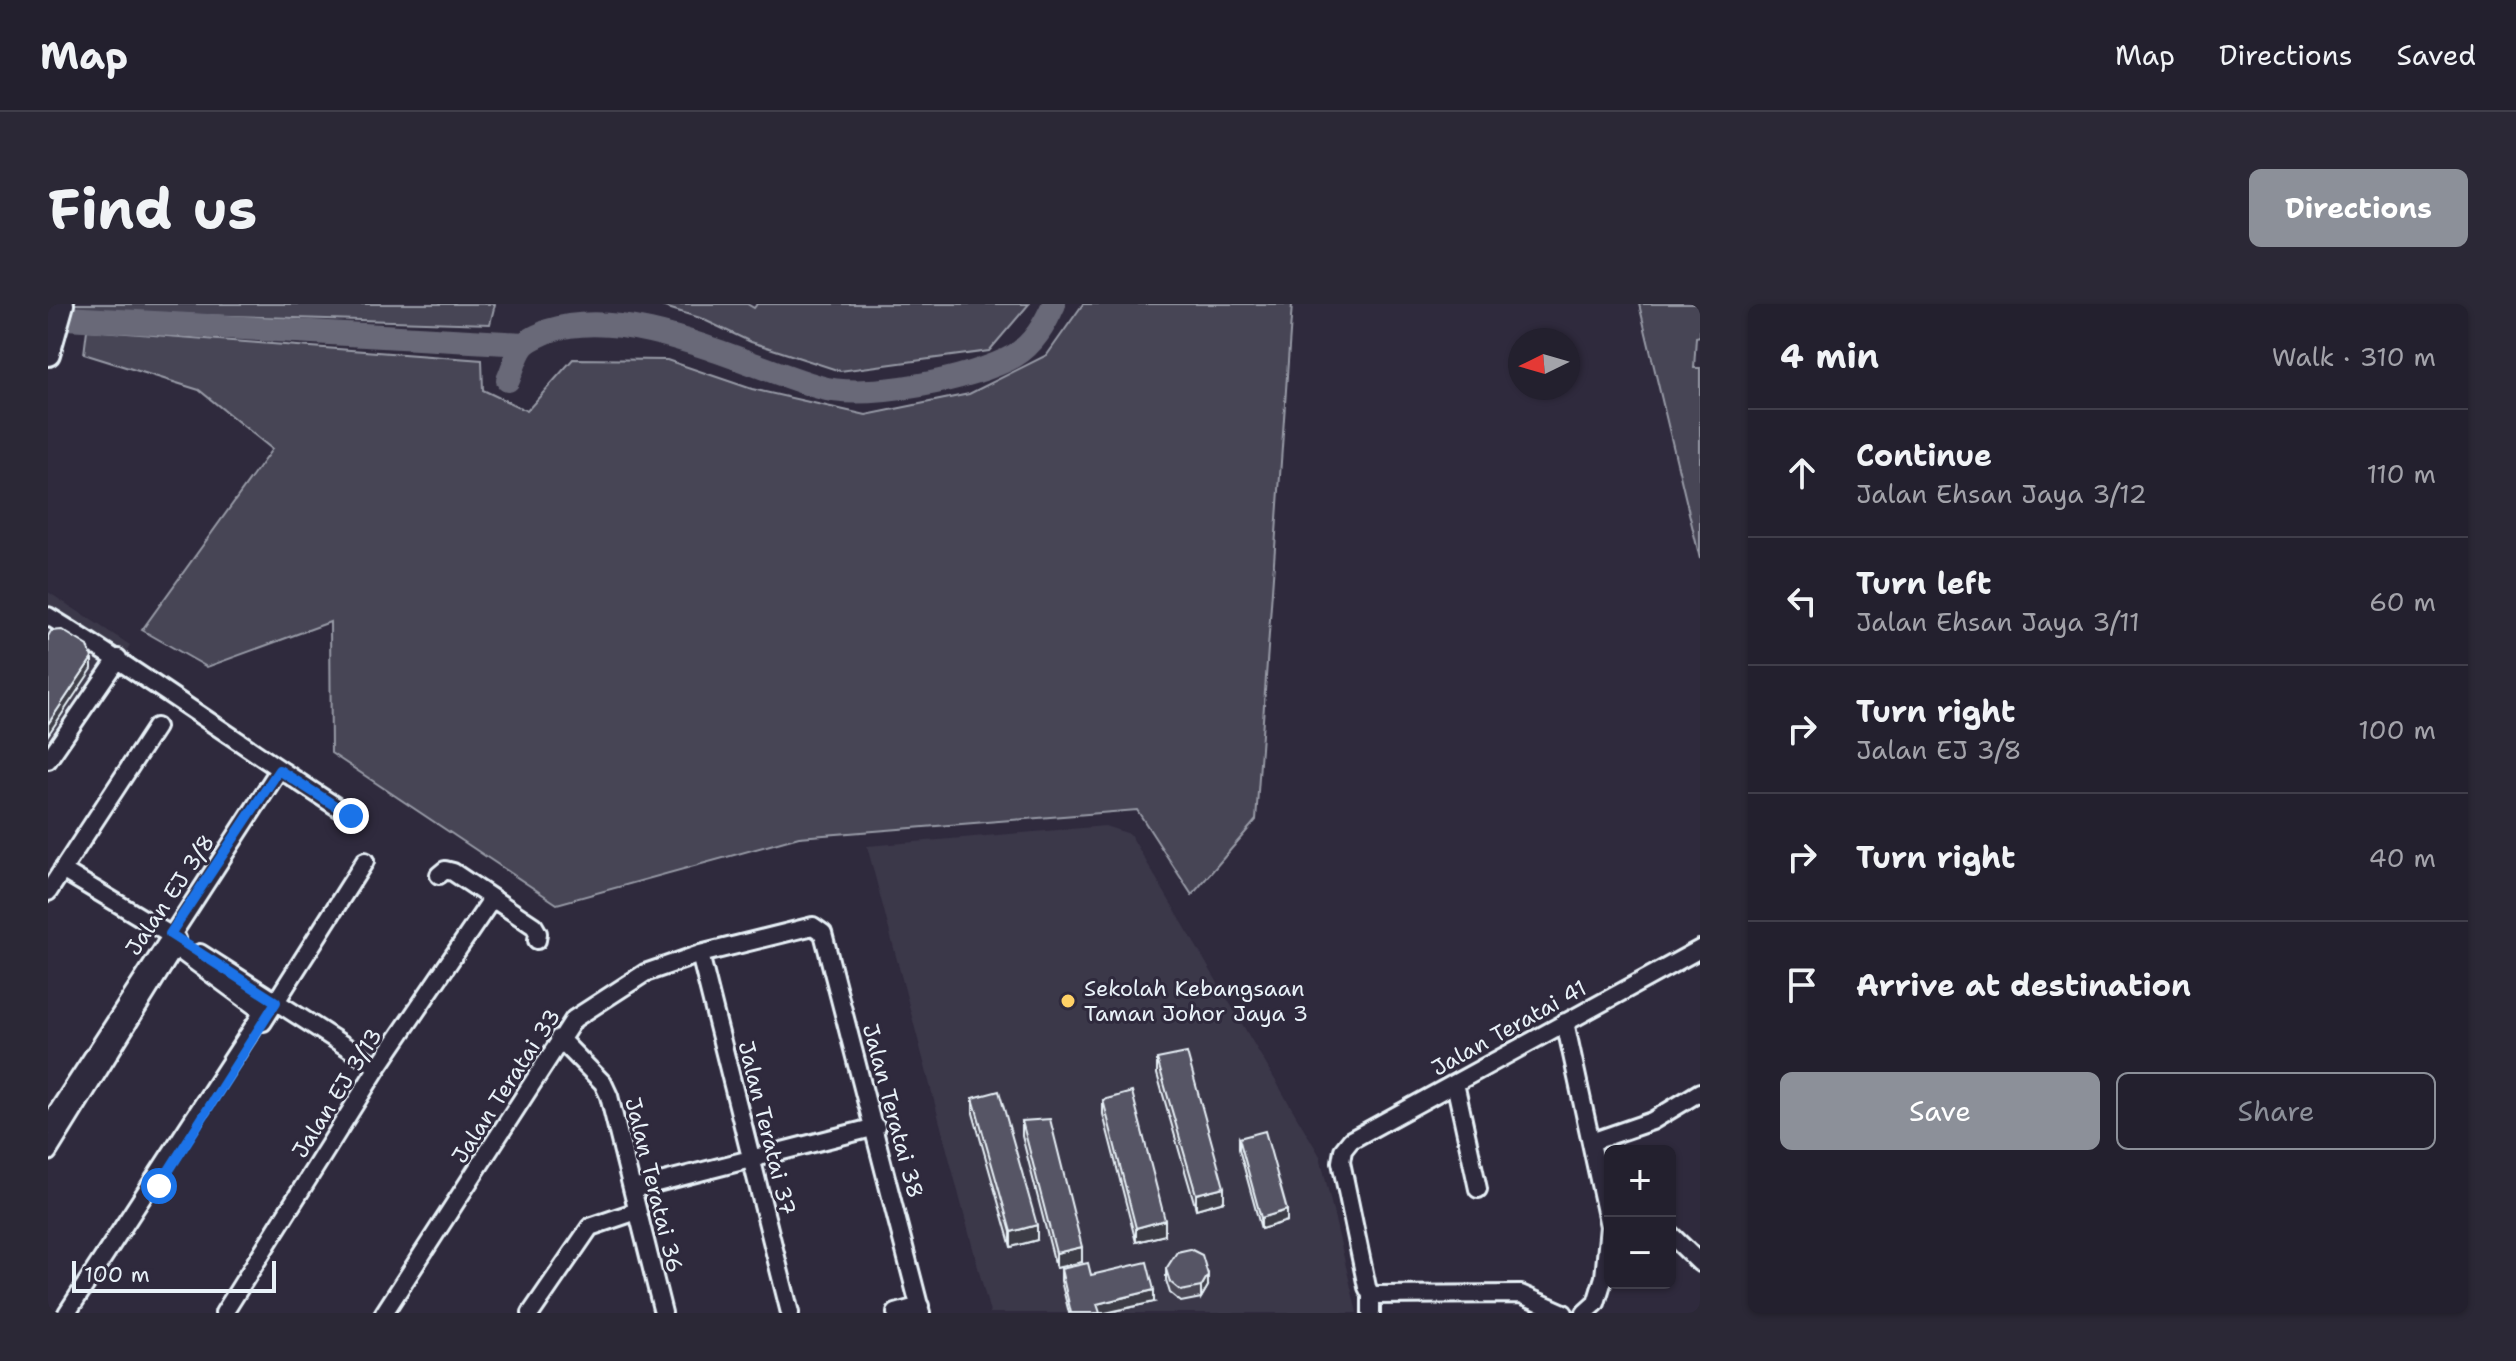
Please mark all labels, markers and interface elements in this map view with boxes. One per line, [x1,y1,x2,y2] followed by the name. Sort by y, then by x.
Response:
[40,30,128,81] text: Map
[2115,36,2175,74] text: Map
[2219,36,2353,74] text: Directions
[2397,36,2476,74] text: Saved
[2249,169,2468,247] button: Directions
[48,171,257,246] text: Find us
[1508,328,1580,400] north arrow
[1780,333,1879,379] text: 4 min
[2272,339,2436,374] text: Walk · 310 m
[1856,435,1992,476] text: Continue
[1780,451,1824,495] icon: ahead
[2366,456,2436,491] text: 110 m
[1856,476,2147,511] text: Jalan Ehsan Jaya 3/12
[1856,563,1991,604] text: Turn left
[1780,579,1824,623] icon: left
[2369,584,2436,619] text: 60 m
[1856,604,2140,639] text: Jalan Ehsan Jaya 3/11
[1856,691,2015,732] text: Turn right
[1780,707,1824,751] icon: right
[2358,712,2436,747] text: 100 m
[1856,732,2022,767] text: Jalan EJ 3/8
[333,798,369,834] route end
[119,829,221,961] street label: Jalan EJ 3/8
[1780,835,1824,879] icon: right
[1856,837,2015,878] text: Turn right
[2369,840,2436,875] text: 40 m
[1780,963,1824,1007] icon: arrive
[1856,965,2191,1006] text: Arrive at destination
[1426,973,1592,1083] street label: Jalan Teratai 41
[1084,974,1308,1028] place label: Sekolah Kebangsaan Taman Johor Jaya 3
[1059,992,1077,1010] marker: Sekolah Kebangsaan Taman Johor Jaya 3
[445,1003,567,1169] street label: Jalan Teratai 33
[856,1020,930,1202] street label: Jalan Teratai 38
[285,1022,389,1164] street label: Jalan EJ 3/13
[731,1038,803,1218] street label: Jalan Teratai 37
[1780,1072,2100,1150] button: Save
[2116,1072,2436,1150] button: Share
[618,1094,690,1276] street label: Jalan Teratai 36
[1604,1145,1676,1289] map controls
[1604,1145,1676,1217] button: +
[141,1168,177,1204] route start
[1604,1217,1676,1289] button: −
[72,1257,276,1293] scale bar
[84,1260,150,1289] text: 100 m

